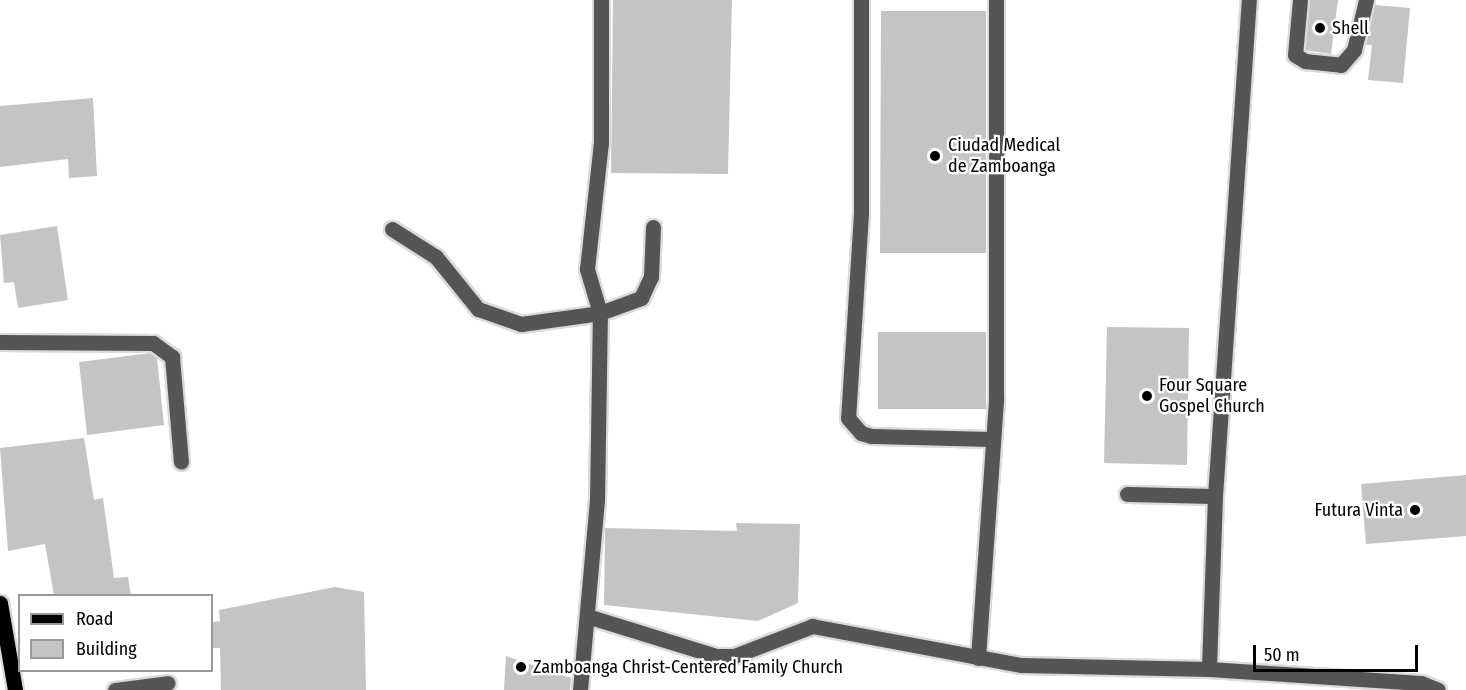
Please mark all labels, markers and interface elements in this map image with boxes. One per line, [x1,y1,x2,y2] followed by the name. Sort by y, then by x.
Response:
[1332,17,1369,39] place label: Shell
[1313,21,1327,35] marker: Shell
[948,135,1060,178] place label: Ciudad Medical de Zamboanga
[926,147,944,165] marker: Ciudad Medical de Zamboanga
[1159,375,1265,418] place label: Four Square Gospel Church
[1140,389,1154,403] marker: Four Square Gospel Church
[1315,499,1403,521] place label: Futura Vinta
[1408,503,1422,517] marker: Futura Vinta
[18,594,213,672] legend
[76,608,113,630] text: Road
[1256,633,1421,671] scale bar
[76,638,137,660] text: Building
[1264,644,1300,666] text: 50 m
[533,656,843,678] place label: Zamboanga Christ-Centered Family Church
[514,660,528,674] marker: Zamboanga Christ-Centered Family Church

